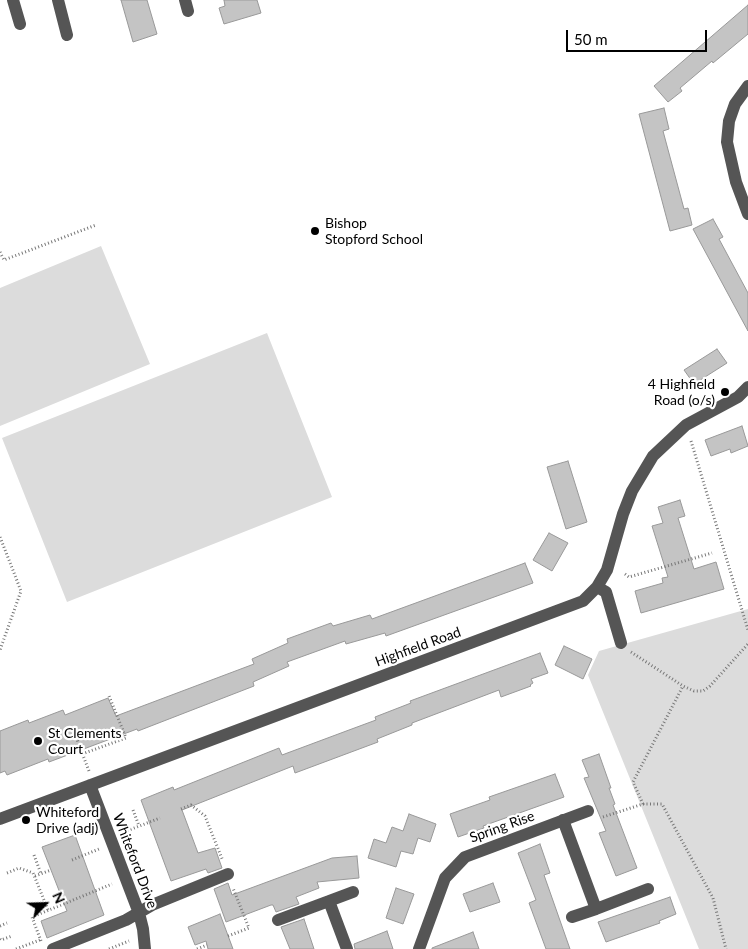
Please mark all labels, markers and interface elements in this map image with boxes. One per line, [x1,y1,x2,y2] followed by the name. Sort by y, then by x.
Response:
[568,20,709,52] scale bar
[574,30,608,48] text: 50 m
[325,215,423,248] place label: Bishop Stopford School
[309,225,321,237] marker: Bishop Stopford School
[648,376,715,408] place label: 4 Highfield Road (o/s)
[719,386,731,398] marker: 4 Highfield Road (o/s)
[373,624,463,670] street label: Highfield Road
[48,725,122,758] place label: St Clements Court
[32,735,44,747] marker: St Clements Court
[36,804,99,836] place label: Whiteford Drive (adj)
[467,807,537,847] street label: Spring Rise
[109,811,161,911] street label: Whiteford Drive
[20,814,32,826] marker: Whiteford Drive (adj)
[20,879,70,929] north arrow
[49,889,69,906] text: N

